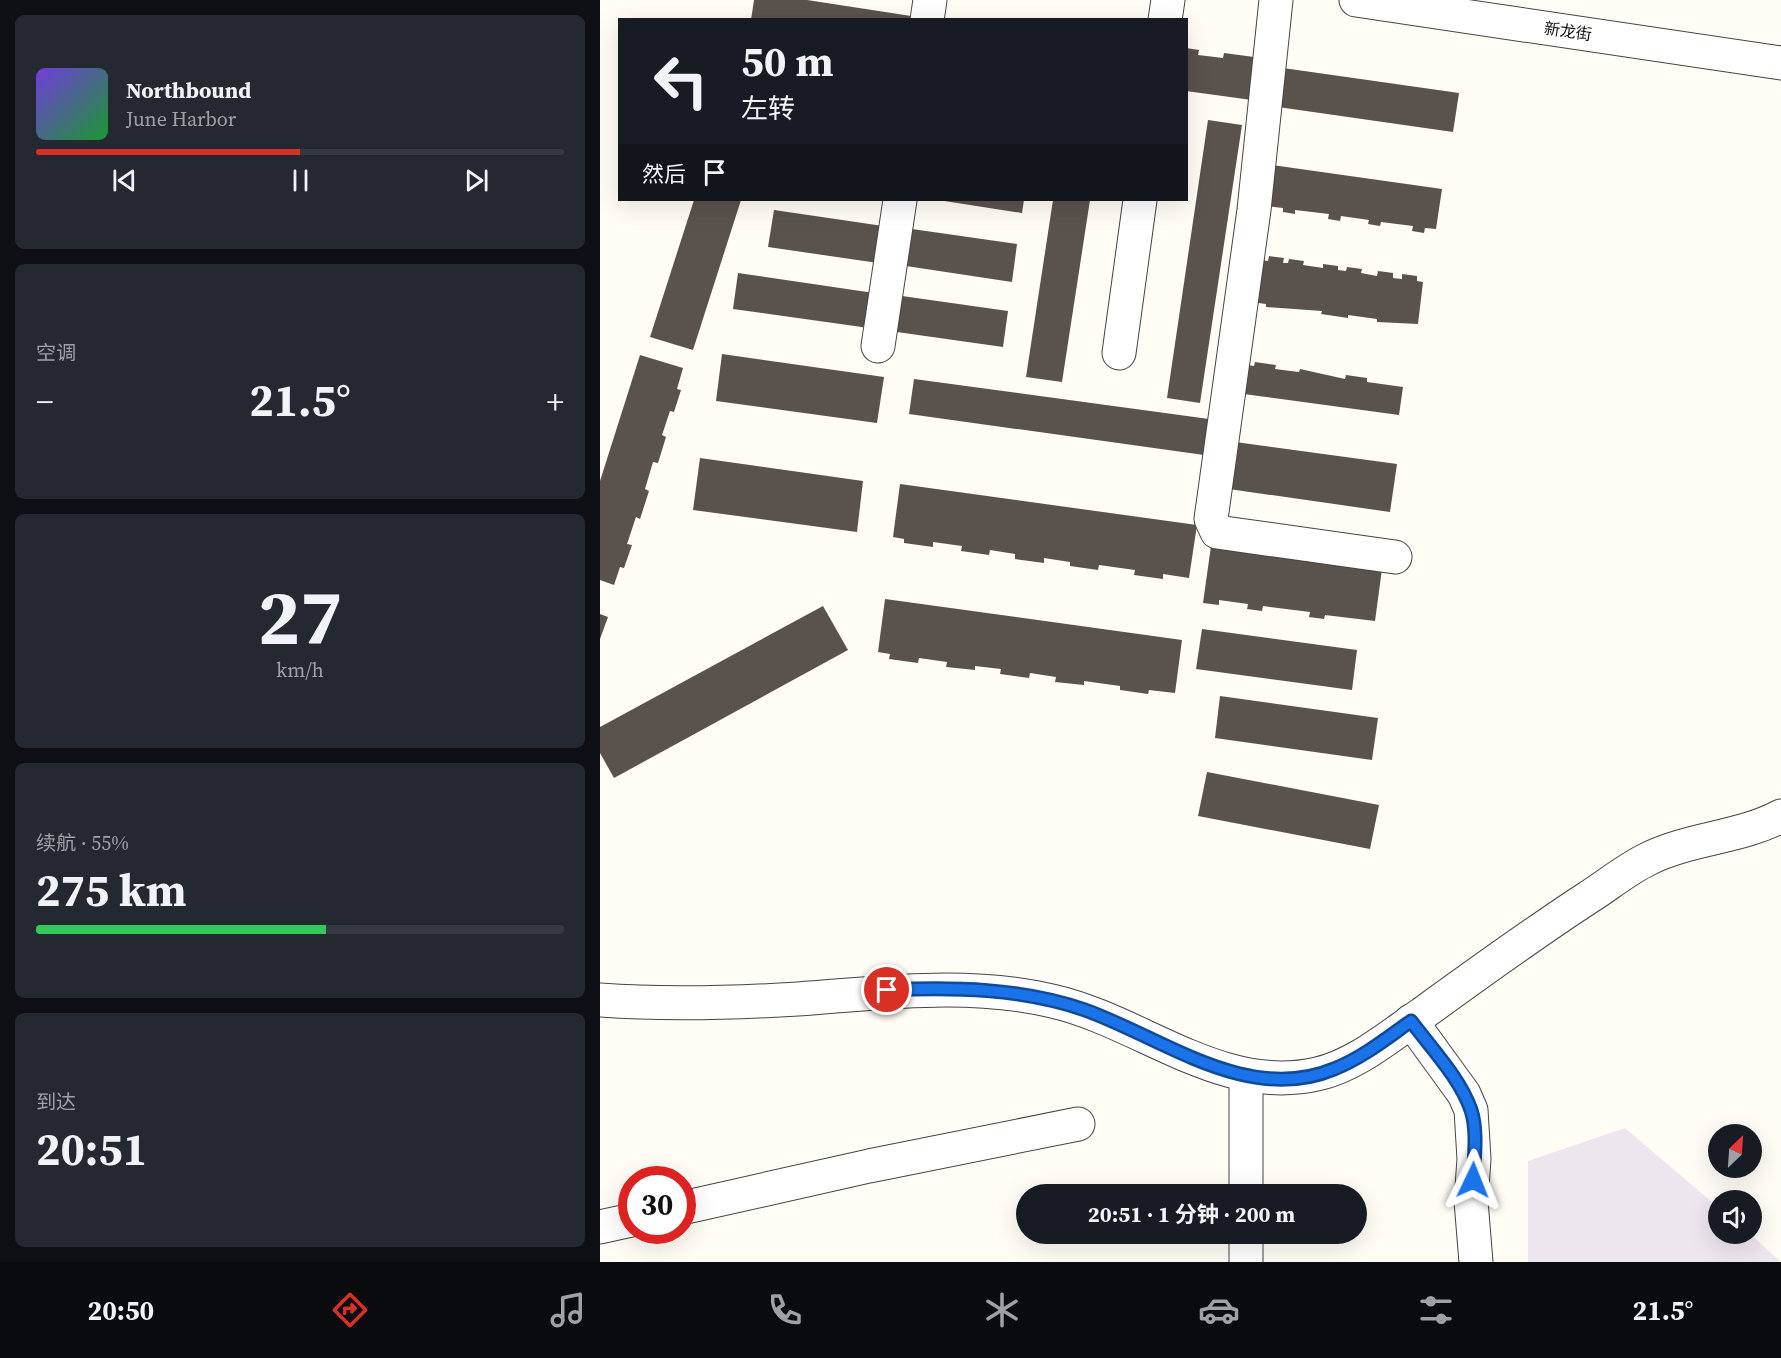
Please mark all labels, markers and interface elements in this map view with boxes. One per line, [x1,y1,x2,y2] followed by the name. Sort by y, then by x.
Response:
[1543,17,1593,45] street label: 新龙街
[741,32,834,90] text: 50 m
[642,42,720,120] icon: left
[126,75,251,105] text: Northbound
[741,90,795,127] text: 左转
[126,105,236,133] text: June Harbor
[698,156,731,189] icon: arrive
[642,159,686,189] text: 然后
[108,164,141,197] icon: previous
[284,164,317,197] icon: pause
[460,164,493,197] icon: next
[36,339,76,367] text: 空调
[249,369,351,431] text: 21.5°
[36,379,54,424] text: −
[547,379,564,424] text: +
[258,563,342,670] text: 27
[276,656,324,684] text: km/h
[36,829,129,857] text: 续航 · 55%
[36,859,187,921] text: 275 km
[861,964,912,1015] pin
[870,973,903,1006] icon: arrive
[36,1088,76,1116] text: 到达
[36,1118,147,1180] text: 20:51
[1708,1124,1762,1178] north arrow
[1708,1124,1762,1244] map controls
[1441,1148,1505,1212] position arrow
[618,1166,696,1244] speed limit sign: 30
[1708,1190,1762,1244] button: sound
[1088,1199,1295,1229] text: 20:51 · 1 分钟 · 200 m
[329,1289,371,1331] icon: directions
[547,1289,589,1331] icon: music
[764,1289,806,1331] icon: phone
[981,1289,1023,1331] icon: climate
[1198,1289,1240,1331] icon: car
[1415,1289,1457,1331] icon: filters
[88,1292,154,1329] text: 20:50
[1633,1292,1693,1329] text: 21.5°

